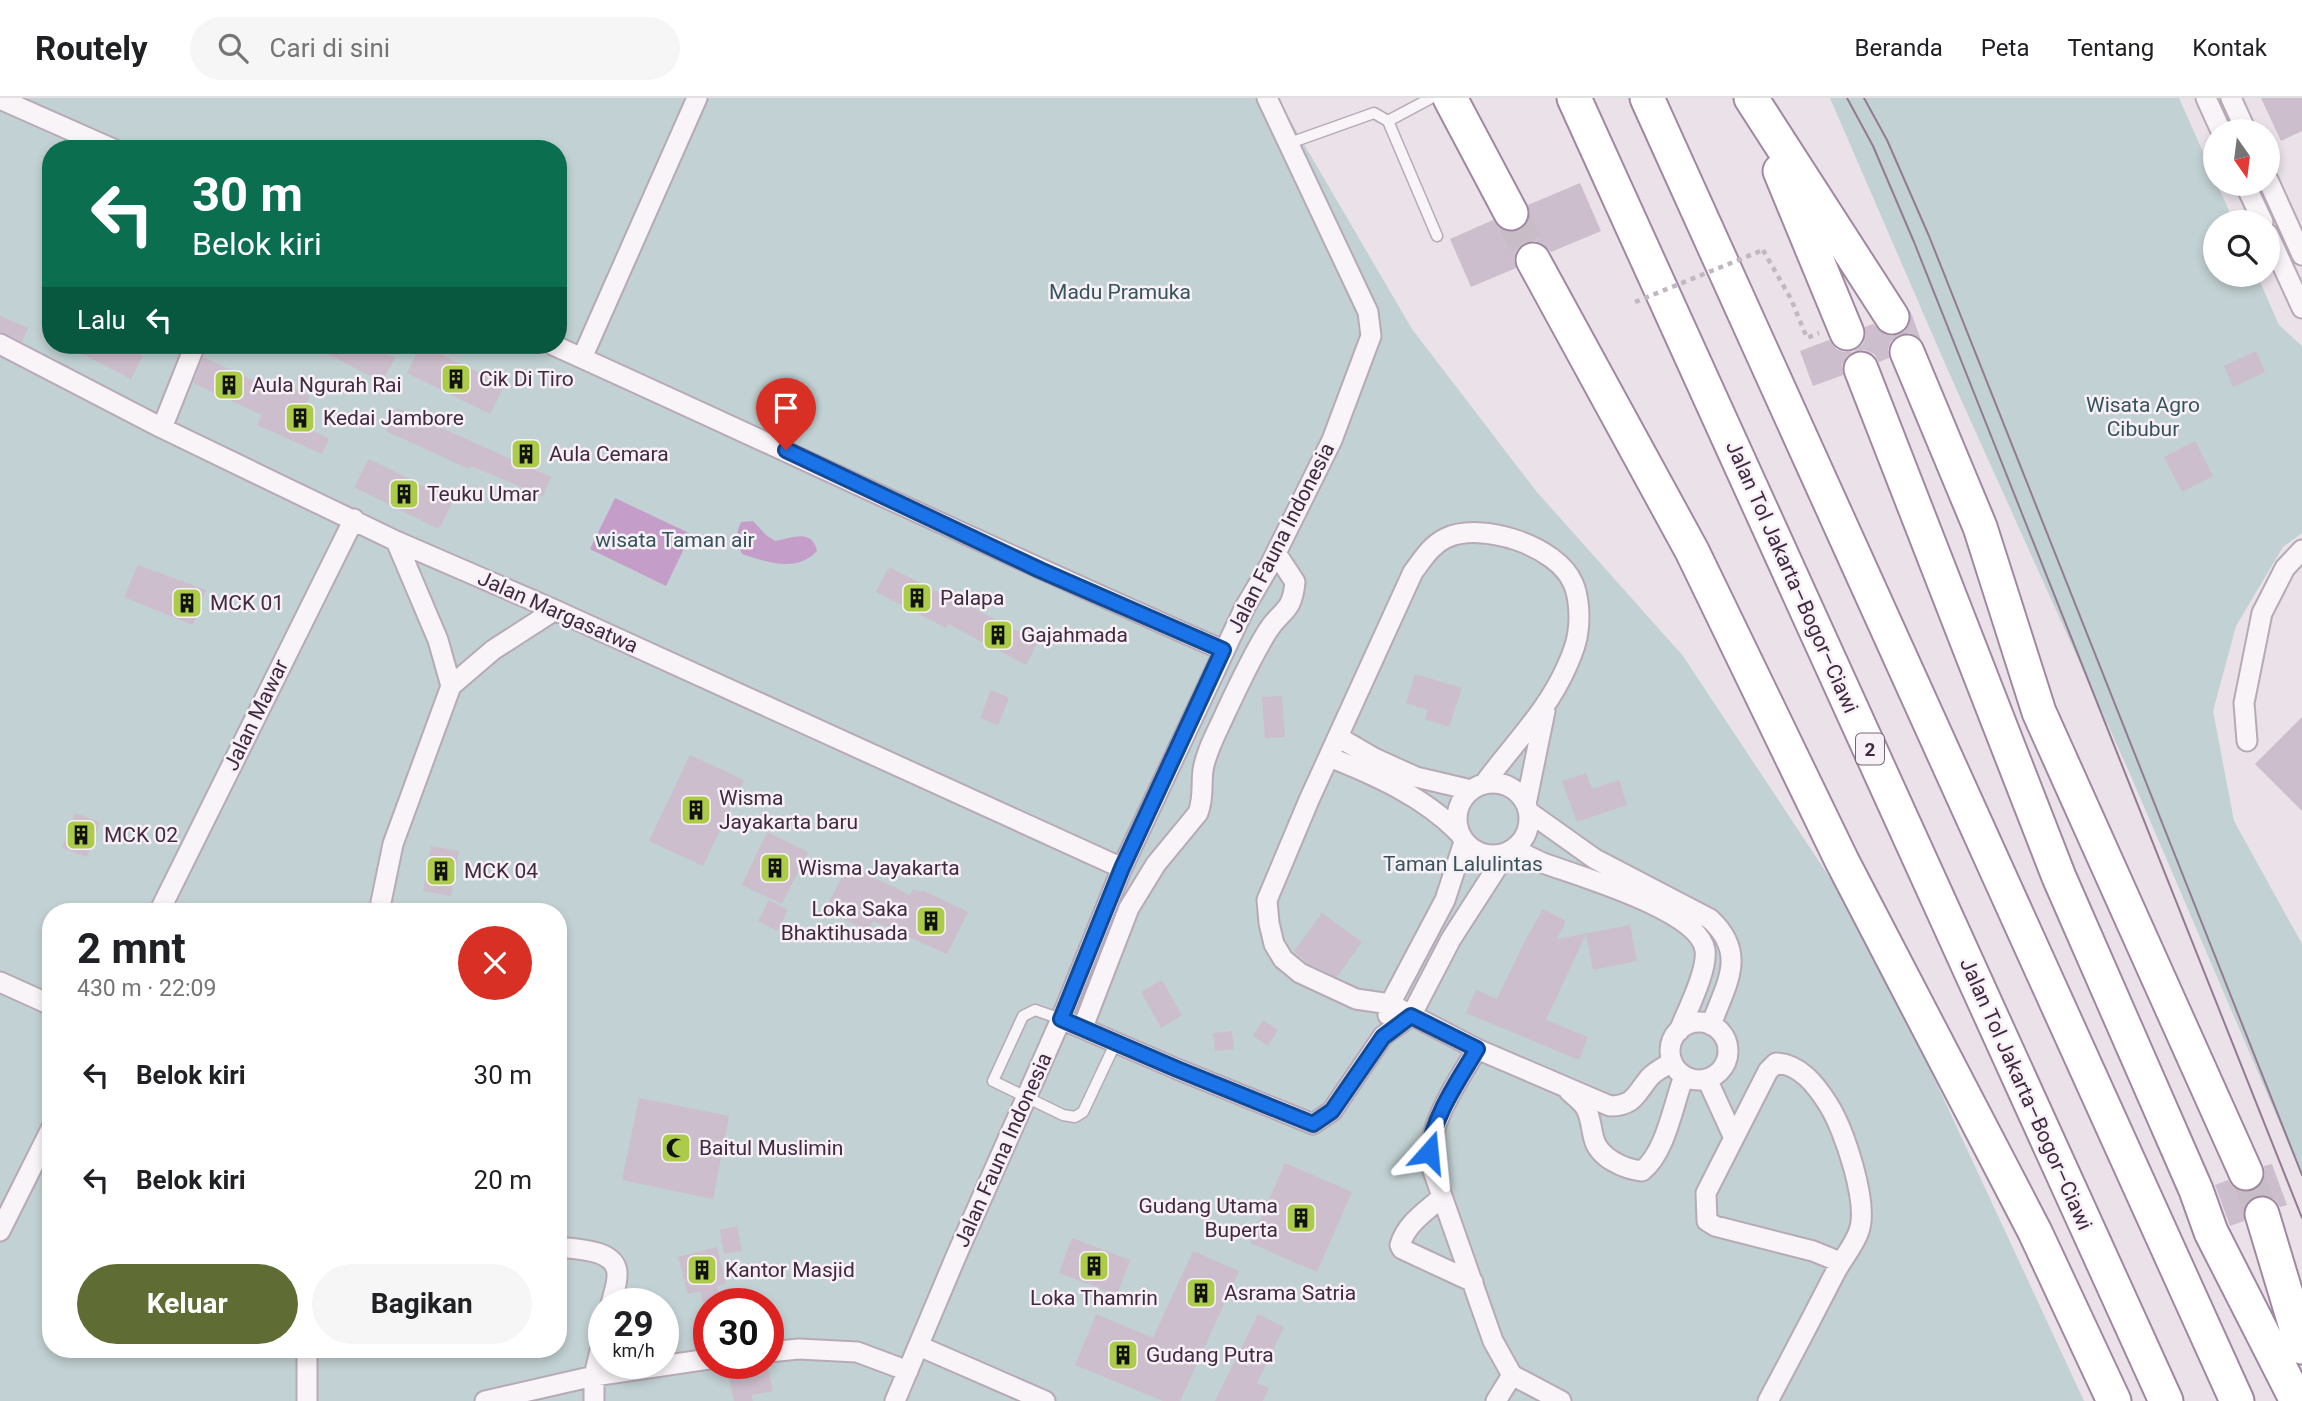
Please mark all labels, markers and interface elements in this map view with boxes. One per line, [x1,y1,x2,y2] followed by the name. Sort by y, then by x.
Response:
[190,17,680,80] search box
[35,29,148,68] text: Routely
[214,29,252,67] icon: search
[270,33,390,63] text: Cari di sini
[1855,34,1943,62] text: Beranda
[1981,34,2029,62] text: Peta
[2067,34,2154,62] text: Tentang
[2192,34,2267,62] text: Kontak
[2203,119,2280,196] north arrow
[2203,119,2280,287] map controls
[192,166,303,223] text: 30 m
[77,168,168,259] icon: left
[2203,210,2280,287] button: search
[192,225,322,263] text: Belok kiri
[1049,280,1191,304] park label: Madu Pramuka
[140,301,178,339] icon: left
[77,305,126,335] text: Lalu
[439,362,473,396] building icon: Cik Di Tiro
[479,367,574,391] place label: Cik Di Tiro
[212,368,246,402] building icon: Aula Ngurah Rai
[252,373,402,397] place label: Aula Ngurah Rai
[756,378,816,450] pin
[767,389,805,427] icon: arrive
[2086,393,2200,441] park label: Wisata Agro Cibubur
[283,401,317,435] building icon: Kedai Jambore
[323,406,464,430] place label: Kedai Jambore
[509,437,543,471] building icon: Aula Cemara
[1721,437,1863,717] street label: Jalan Tol Jakarta–Bogor–Ciawi
[1223,439,1339,637] street label: Jalan Fauna Indonesia
[549,442,669,466] place label: Aula Cemara
[387,477,421,511] building icon: Teuku Umar
[427,482,539,506] place label: Teuku Umar
[595,528,755,552] park label: wisata Taman air
[474,566,642,658] street label: Jalan Margasatwa
[900,581,934,615] building icon: Palapa
[170,586,204,620] building icon: MCK 01
[940,586,1004,610] place label: Palapa
[210,591,284,615] place label: MCK 01
[981,618,1015,652] building icon: Gajahmada
[1021,623,1128,647] place label: Gajahmada
[219,656,293,774] street label: Jalan Mawar
[1856,734,1884,764] road number: 2
[719,786,858,834] place label: Wisma Jayakarta baru
[679,793,713,827] building icon: Wisma Jayakarta baru
[64,818,98,852] building icon: MCK 02
[104,823,178,847] place label: MCK 02
[758,851,792,885] building icon: Wisma Jayakarta
[1383,852,1543,876] park label: Taman Lalulintas
[424,854,458,888] building icon: MCK 04
[798,856,960,880] place label: Wisma Jayakarta
[464,859,538,883] place label: MCK 04
[781,897,908,945] place label: Loka Saka Bhaktihusada
[914,904,948,938] building icon: Loka Saka Bhaktihusada
[77,924,186,973] text: 2 mnt
[458,926,532,1000] button: close
[1955,954,2097,1234] street label: Jalan Tol Jakarta–Bogor–Ciawi
[77,975,216,1002] text: 430 m · 22:09
[949,1049,1057,1251] street label: Jalan Fauna Indonesia
[77,1056,115,1094] icon: left
[136,1060,246,1090] text: Belok kiri
[474,1060,532,1090] text: 30 m
[1392,1115,1466,1189] position arrow
[659,1131,693,1165] mosque icon: Baitul Muslimin
[699,1136,843,1160] place label: Baitul Muslimin
[77,1161,115,1199] icon: left
[136,1165,246,1195] text: Belok kiri
[474,1165,532,1195] text: 20 m
[1139,1194,1278,1242] place label: Gudang Utama Buperta
[1284,1201,1318,1235] building icon: Gudang Utama Buperta
[1077,1249,1111,1283] building icon: Loka Thamrin
[685,1253,719,1287] building icon: Kantor Masjid
[725,1258,855,1282] place label: Kantor Masjid
[77,1264,298,1344] button: Keluar
[312,1264,532,1344] button: Bagikan
[1184,1276,1218,1310] building icon: Asrama Satria
[1224,1281,1356,1305] place label: Asrama Satria
[1030,1286,1158,1310] place label: Loka Thamrin
[693,1288,784,1379] speed limit sign: 30
[613,1304,654,1345] text: 29
[1106,1338,1140,1372] building icon: Gudang Putra
[612,1340,655,1361] text: km/h
[1146,1343,1274,1367] place label: Gudang Putra

